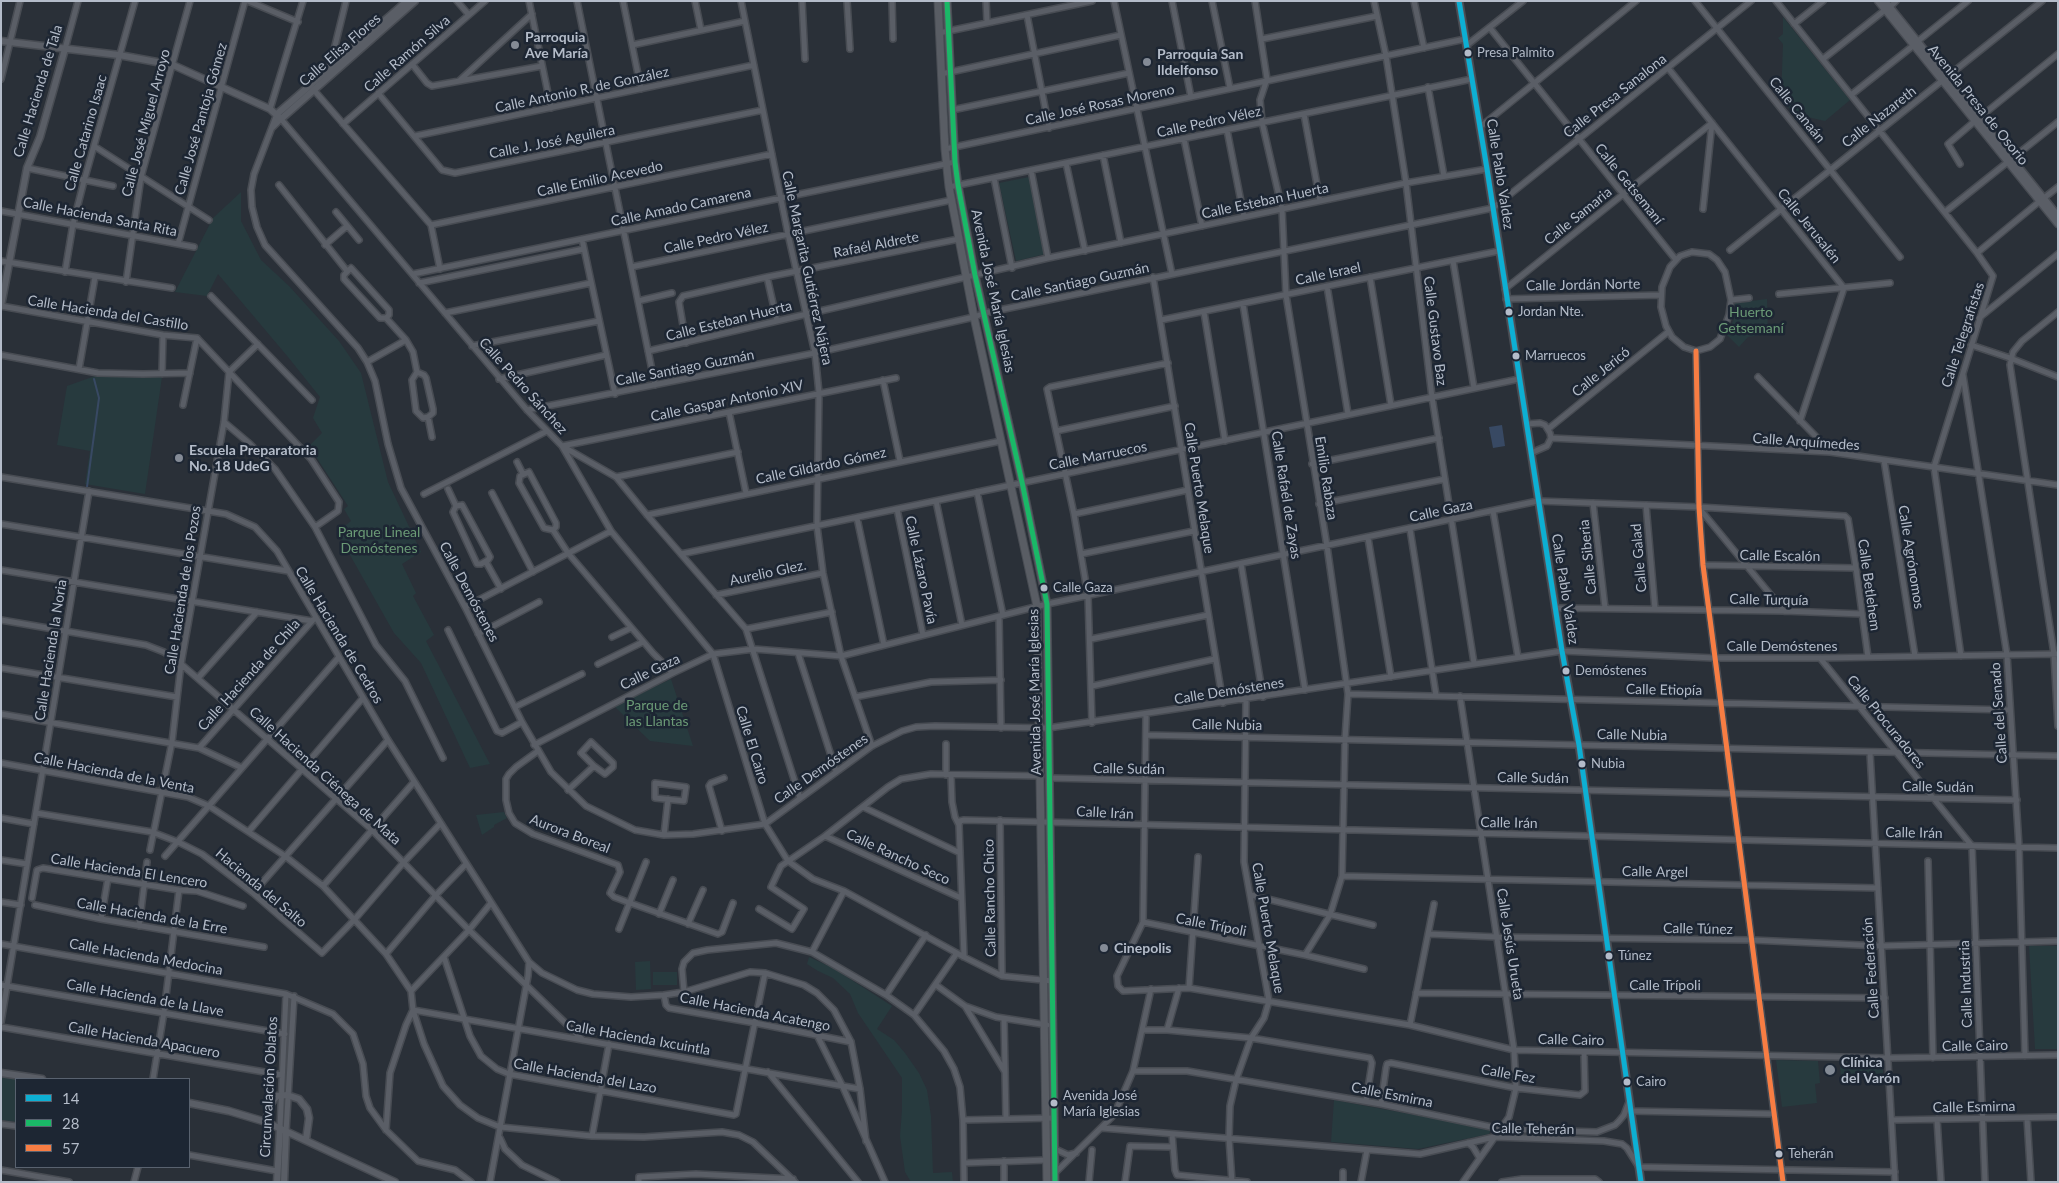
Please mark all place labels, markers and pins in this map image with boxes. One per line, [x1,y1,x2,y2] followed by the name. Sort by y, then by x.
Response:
[525,29,588,62] place label: Parroquia Ave María
[509,39,521,51] marker: Parroquia Ave María
[1477,45,1554,61] place label: Presa Palmito
[1157,46,1243,78] place label: Parroquia San Ildelfonso
[1463,48,1473,58] marker: Presa Palmito
[1141,56,1153,68] marker: Parroquia San Ildelfonso
[1518,304,1584,320] place label: Jordan Nte.
[1504,307,1514,317] marker: Jordan Nte.
[1525,348,1586,364] place label: Marruecos
[1511,351,1521,361] marker: Marruecos
[189,442,317,474] place label: Escuela Preparatoria No. 18 UdeG
[173,452,185,464] marker: Escuela Preparatoria No. 18 UdeG
[1053,580,1113,596] place label: Calle Gaza
[1039,583,1049,593] marker: Calle Gaza
[1575,663,1647,679] place label: Demóstenes
[1561,666,1571,676] marker: Demóstenes
[1591,756,1625,772] place label: Nubia
[1577,759,1587,769] marker: Nubia
[1114,940,1171,956] place label: Cinepolis
[1098,942,1110,954] marker: Cinepolis
[1618,948,1652,964] place label: Túnez
[1604,951,1614,961] marker: Túnez
[1841,1054,1900,1086] place label: Clínica del Varón
[1823,1063,1837,1077] marker: Clínica del Varón
[1636,1074,1666,1090] place label: Cairo
[1622,1077,1632,1087] marker: Cairo
[1063,1088,1140,1119] place label: Avenida José María Iglesias
[1049,1098,1059,1108] marker: Avenida José María Iglesias
[1788,1146,1833,1162] place label: Teherán
[1774,1149,1784,1159] marker: Teherán

